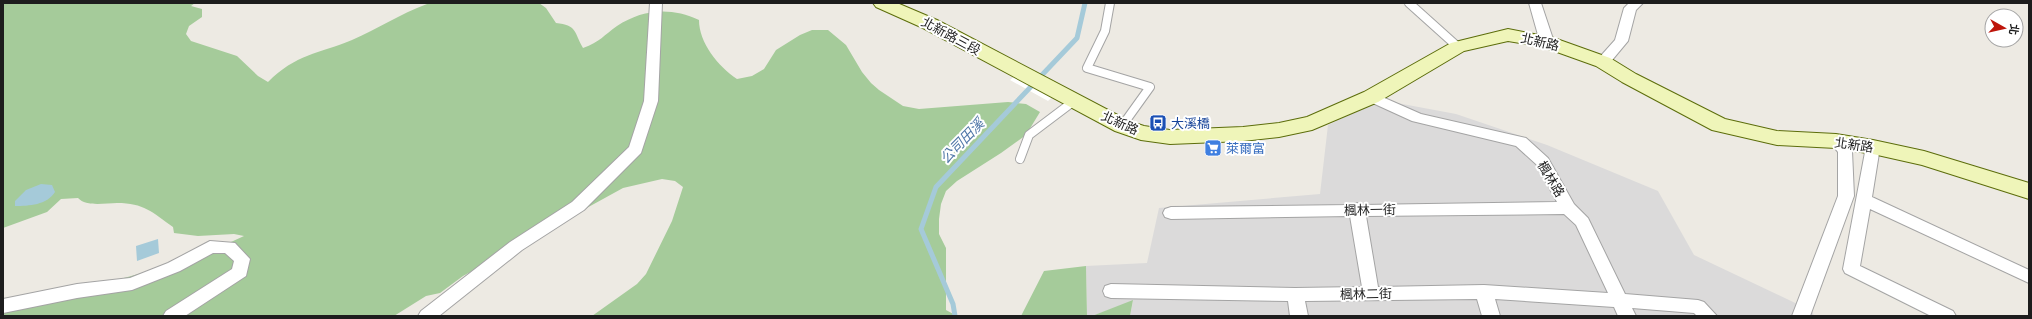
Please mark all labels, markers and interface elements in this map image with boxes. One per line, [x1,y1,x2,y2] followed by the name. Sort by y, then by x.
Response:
[1984,8,2024,48] north arrow
[918,13,984,59] street label: 北新路三段
[2006,23,2022,36] text: 北
[1519,29,1561,55] street label: 北新路
[1099,107,1141,139] street label: 北新路
[936,113,989,167] water label: 公司田溪
[1148,113,1168,133] bus stop icon: 大溪橋
[1171,115,1210,132] place label: 大溪橋
[1833,134,1875,156] street label: 北新路
[1203,138,1223,158] supermarket icon: 萊爾富
[1226,140,1265,157] place label: 萊爾富
[1534,158,1568,200] street label: 楓林路
[1344,201,1396,219] street label: 楓林一街
[1340,285,1392,303] street label: 楓林二街

